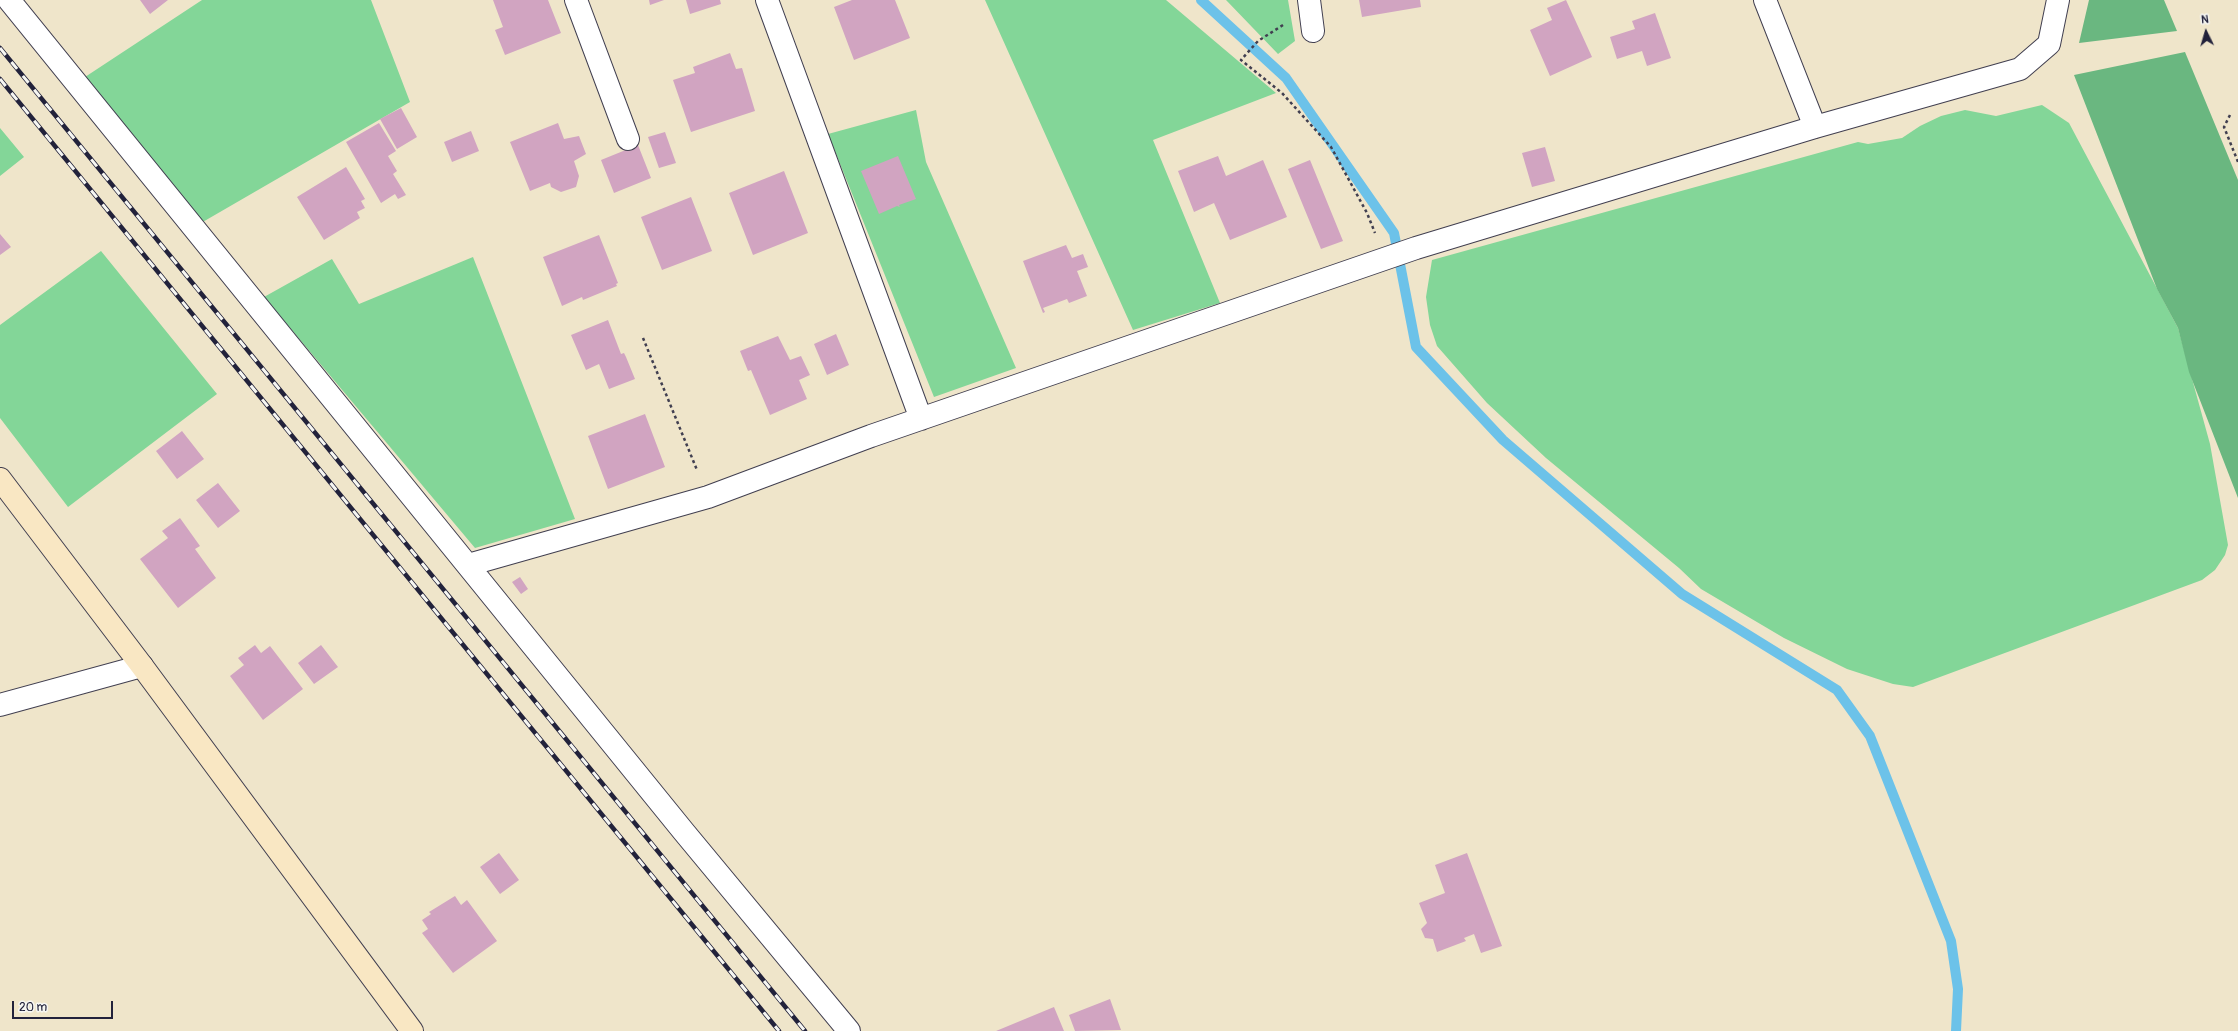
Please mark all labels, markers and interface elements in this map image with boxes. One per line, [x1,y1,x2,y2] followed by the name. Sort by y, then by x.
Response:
[2186,12,2226,52] north arrow
[2201,13,2209,26] text: N
[14,993,115,1019] scale bar
[19,1000,47,1015] text: 20 m

